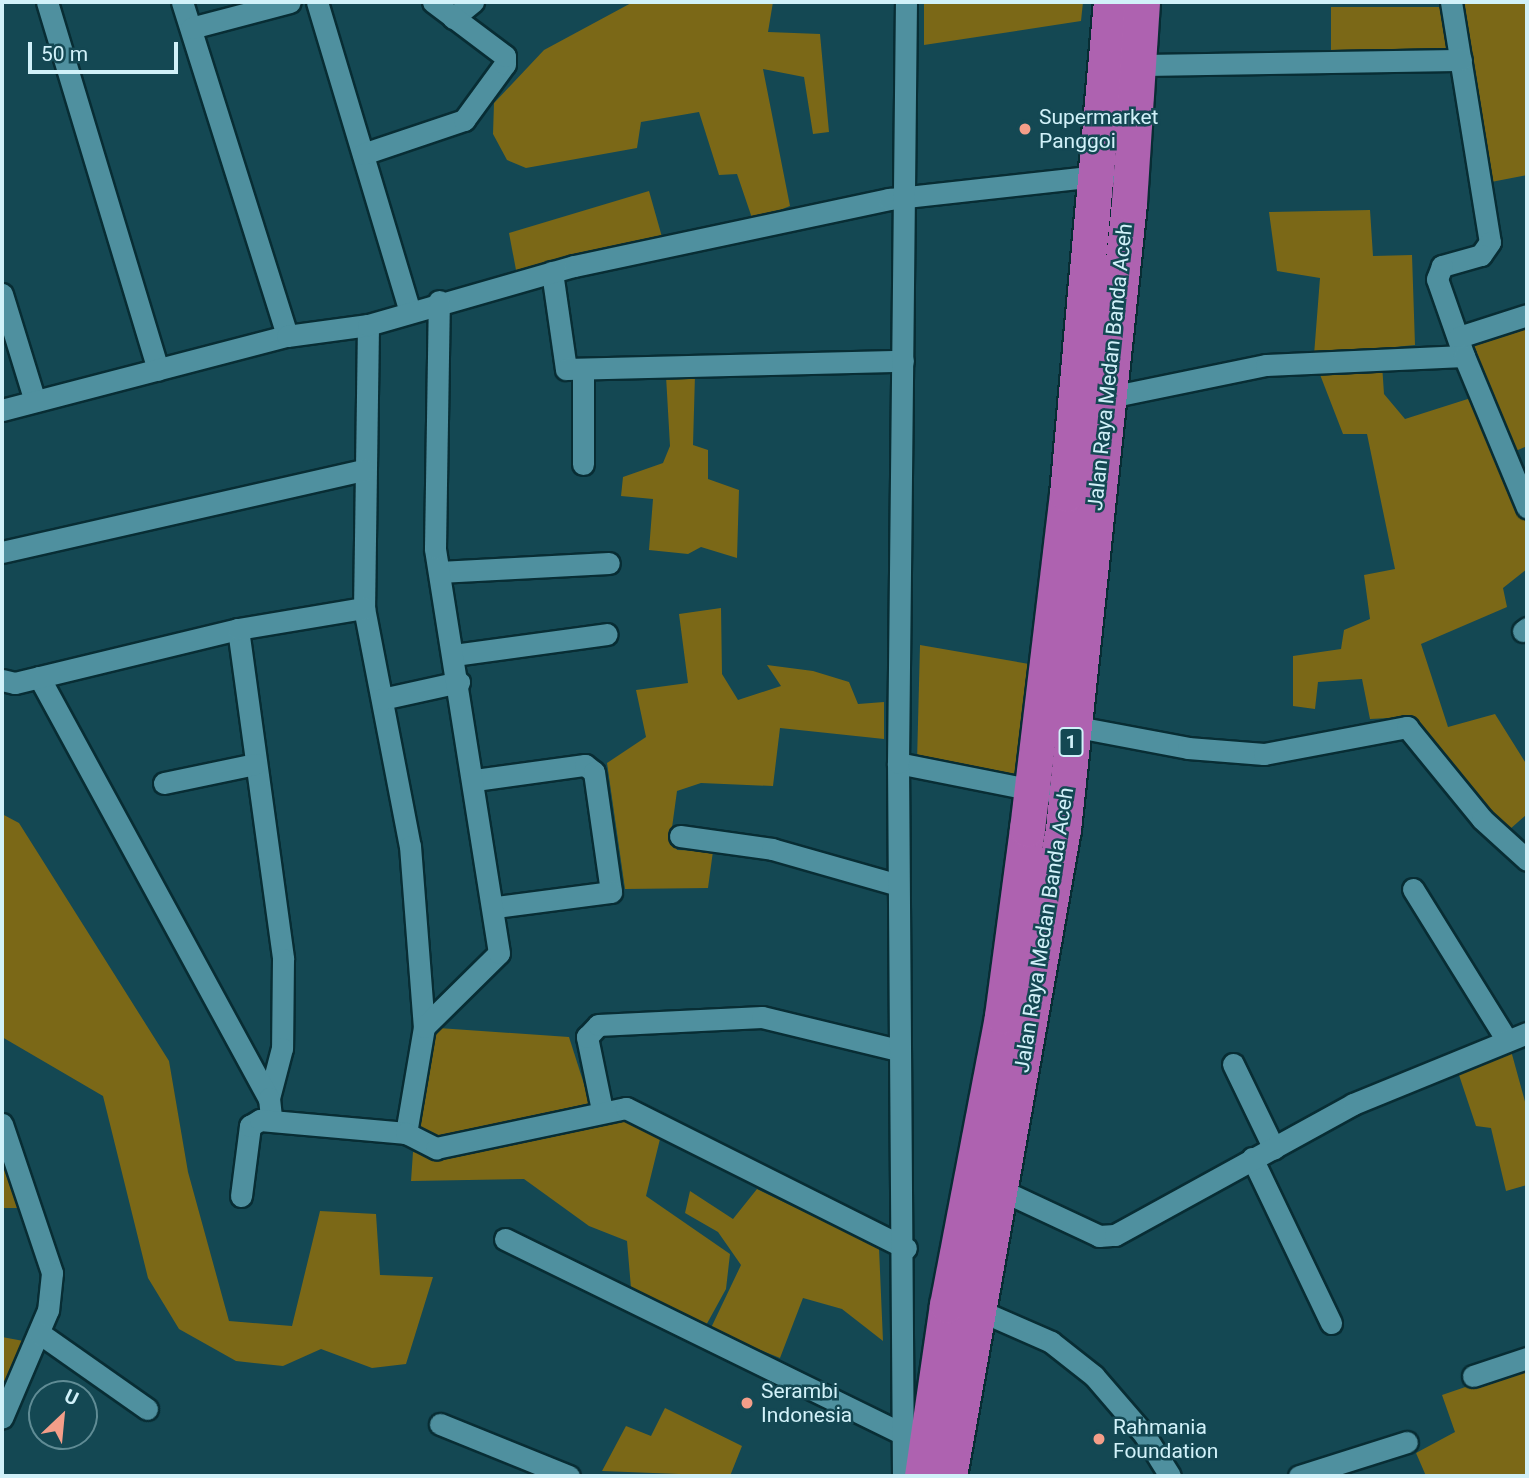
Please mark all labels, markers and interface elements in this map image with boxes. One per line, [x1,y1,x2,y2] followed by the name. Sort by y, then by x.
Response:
[32,28,182,72] scale bar
[41,42,88,66] text: 50 m
[1039,104,1158,154] place label: Supermarket Panggoi
[1017,121,1033,137] marker: Supermarket Panggoi
[1082,222,1138,512] street label: Jalan Raya Medan Banda Aceh
[1057,726,1085,758] road number: 1
[1009,786,1079,1074] street label: Jalan Raya Medan Banda Aceh
[761,1378,852,1428] place label: Serambi Indonesia
[28,1380,98,1450] north arrow
[61,1384,82,1411] text: U
[739,1395,755,1411] marker: Serambi Indonesia
[1113,1414,1218,1464] place label: Rahmania Foundation
[1091,1431,1107,1447] marker: Rahmania Foundation

